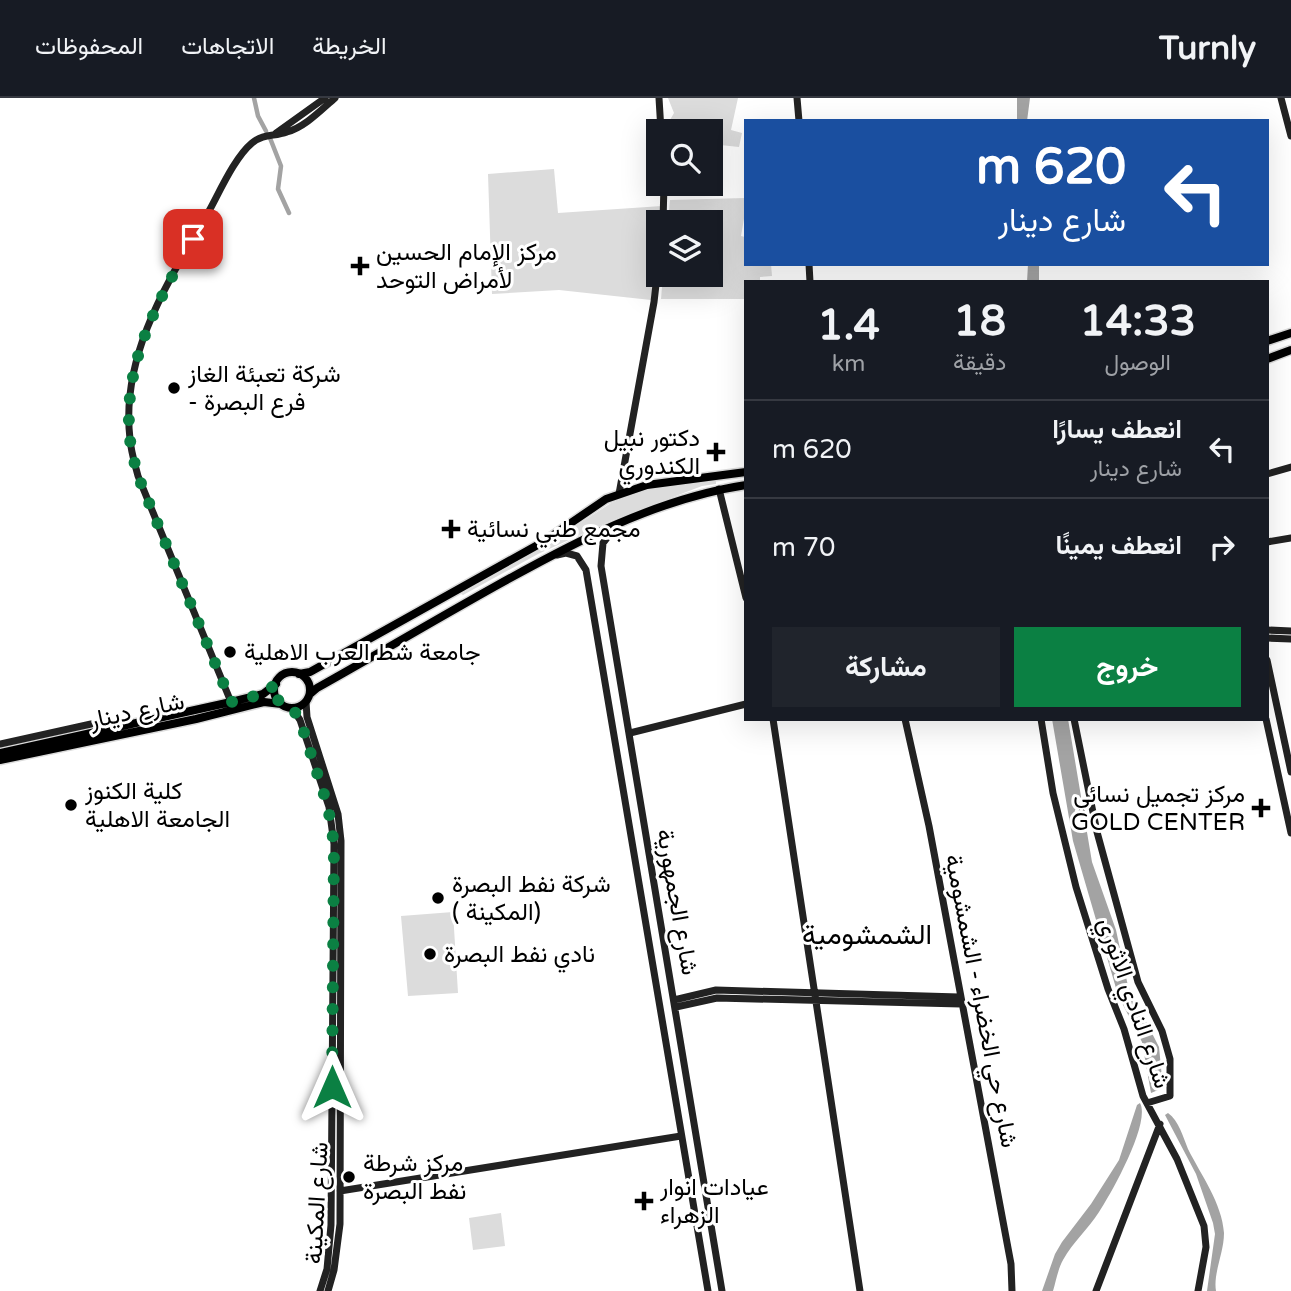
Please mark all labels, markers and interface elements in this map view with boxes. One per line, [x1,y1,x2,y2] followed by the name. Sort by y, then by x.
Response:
[1159,29,1256,68] text: Turnly
[35,32,143,61] text: المحفوظات
[181,32,274,61] text: الاتجاهات
[312,32,387,61] text: الخريطة
[646,119,723,287] map controls
[646,119,723,196] button: search
[976,138,1126,197] text: 620 m
[1150,147,1241,238] icon: left
[998,202,1126,240] text: شارع دينار
[163,209,223,269] pin
[646,210,723,287] button: layers
[174,220,212,258] icon: arrive
[376,238,557,295] place label: مركز الإمام الحسين لأمراض التوحد
[350,256,370,276] marker: مركز الإمام الحسين لأمراض التوحد
[953,296,1006,347] text: 18
[1079,296,1196,347] text: 14:33
[817,300,880,351] text: 1.4
[953,349,1006,377] text: دقيقة
[1104,349,1171,377] text: الوصول
[832,350,865,378] text: km
[187,360,341,418] place label: شركة تعبئة الغاز - فرع البصرة
[166,380,182,396] marker: شركة تعبئة الغاز - فرع البصرة
[1052,414,1182,445] text: انعطف يسارًا
[604,424,700,485] place label: دكتور نبيل الكندوري
[1203,430,1241,468] icon: left
[772,434,852,465] text: 620 m
[706,442,726,462] marker: دكتور نبيل الكندوري
[1090,455,1182,483] text: شارع دينار
[467,515,640,548] place label: مجمع طبي نسائية
[441,519,461,539] marker: مجمع طبي نسائية
[1203,528,1241,566] icon: right
[1055,530,1182,561] text: انعطف يمينًا
[772,532,835,563] text: 70 m
[772,627,1000,707] button: مشاركة
[1014,627,1241,707] button: خروج
[244,638,481,667] place label: جامعة شط العرب الاهلية
[222,644,238,660] marker: جامعة شط العرب الاهلية
[86,687,187,736] street label: شارع دينار
[84,777,230,834] place label: كلية الكنوز الجامعة الاهلية
[1071,780,1245,837] place label: مركز تجميل نسائي GOLD CENTER
[63,797,79,813] marker: كلية الكنوز الجامعة الاهلية
[1251,798,1271,818] marker: مركز تجميل نسائي GOLD CENTER
[649,827,704,978] street label: شارع الجمهورية
[934,852,1024,1151] street label: شارع حي الخضراء - الشمشومية
[452,870,611,927] place label: شركة نفط البصرة ( المكينة)
[430,890,446,906] marker: شركة نفط البصرة ( المكينة)
[1087,914,1177,1093] street label: شارع النادي الاثوري
[802,918,932,952] district label: الشمشومية
[444,940,595,973] place label: نادي نفط البصرة
[422,946,438,962] marker: نادي نفط البصرة
[295,1050,369,1124] position arrow
[299,1141,336,1265] street label: شارع المكينة
[363,1149,466,1206] place label: مركز شرطة نفط البصرة
[341,1169,357,1185] marker: مركز شرطة نفط البصرة
[659,1173,769,1230] place label: عيادات انوار الزهراء
[634,1191,654,1211] marker: عيادات انوار الزهراء

